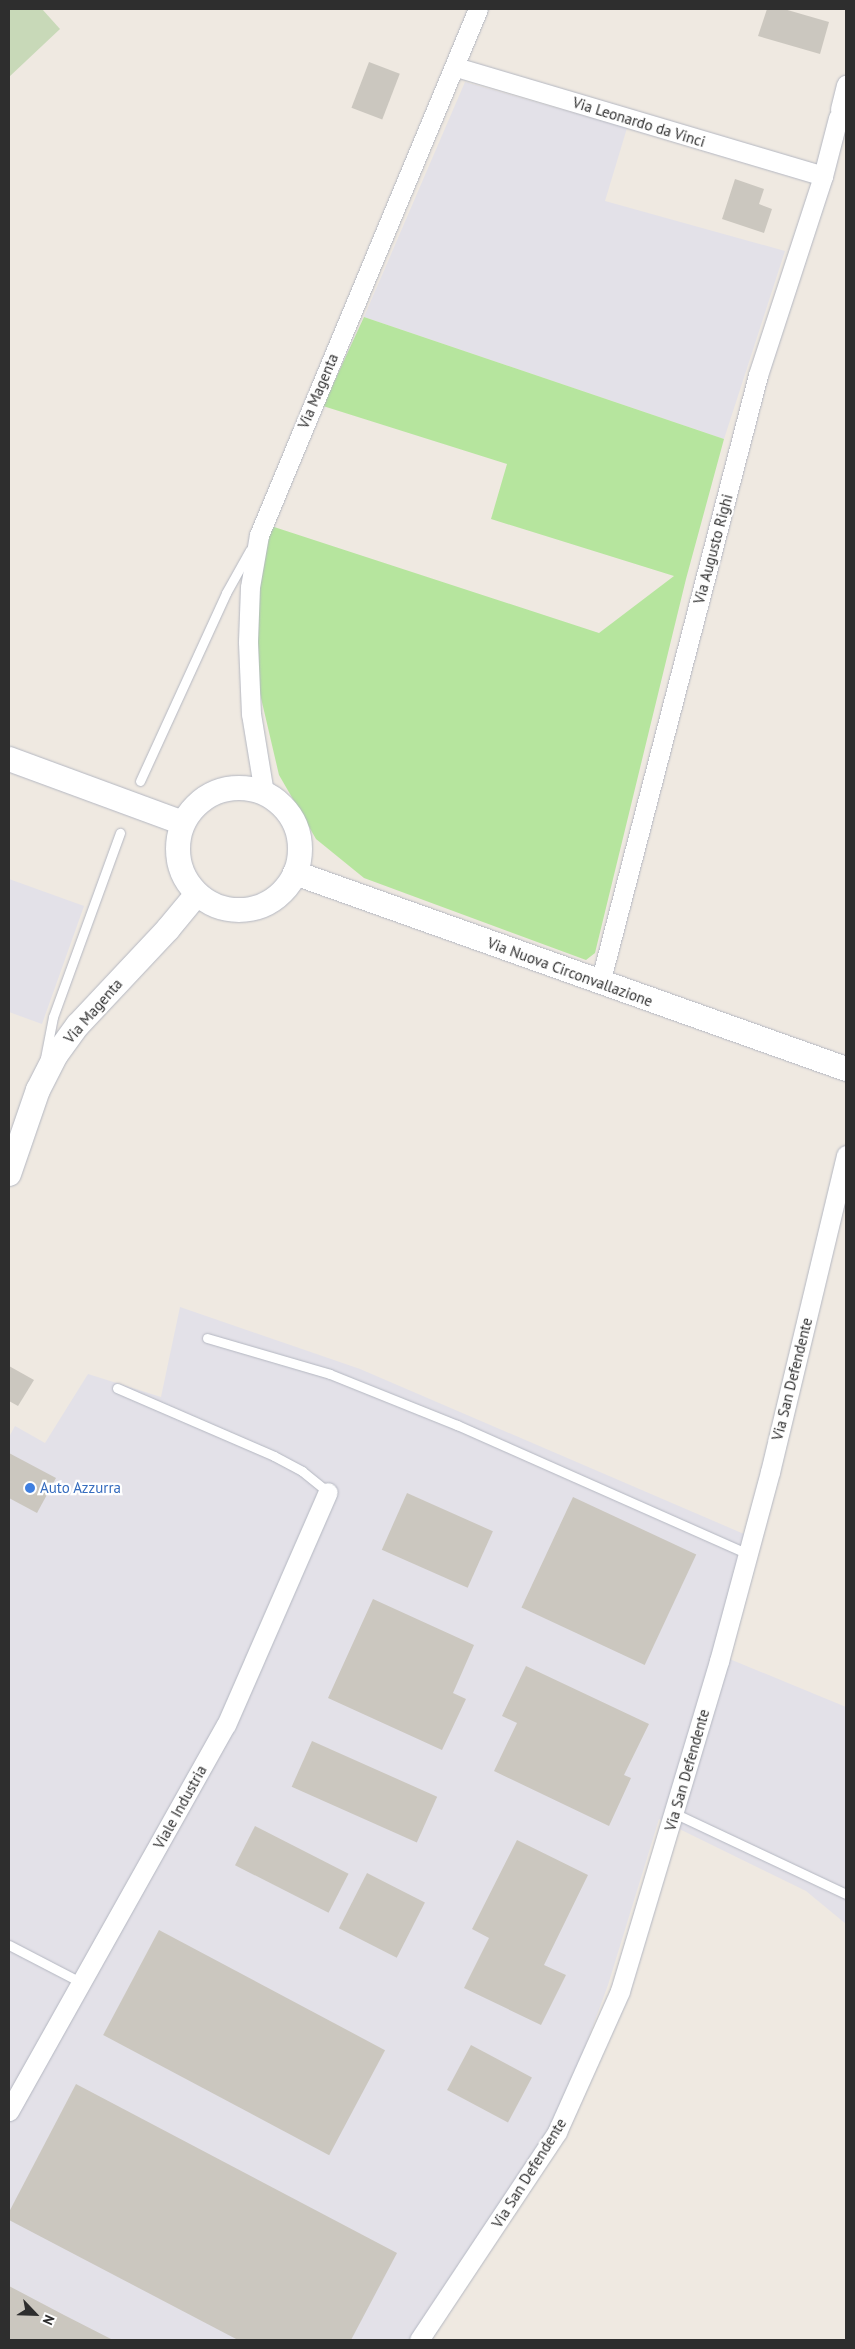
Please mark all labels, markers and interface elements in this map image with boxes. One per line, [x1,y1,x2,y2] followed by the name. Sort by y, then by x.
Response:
[570,93,708,151] street label: Via Leonardo da Vinci
[294,351,342,431] street label: Via Magenta
[690,492,736,606] street label: Via Augusto Righi
[485,934,655,1010] street label: Via Nuova Circonvallazione
[60,975,126,1047] street label: Via Magenta
[768,1316,816,1442] street label: Via San Defendente
[40,1479,121,1497] place label: Auto Azzurra
[24,1482,36,1494] marker: Auto Azzurra
[661,1707,713,1833] street label: Via San Defendente
[150,1762,210,1852] street label: Viale Industria
[488,2115,570,2231] street label: Via San Defendente
[10,2289,60,2339] north arrow
[39,2312,59,2328] text: N

